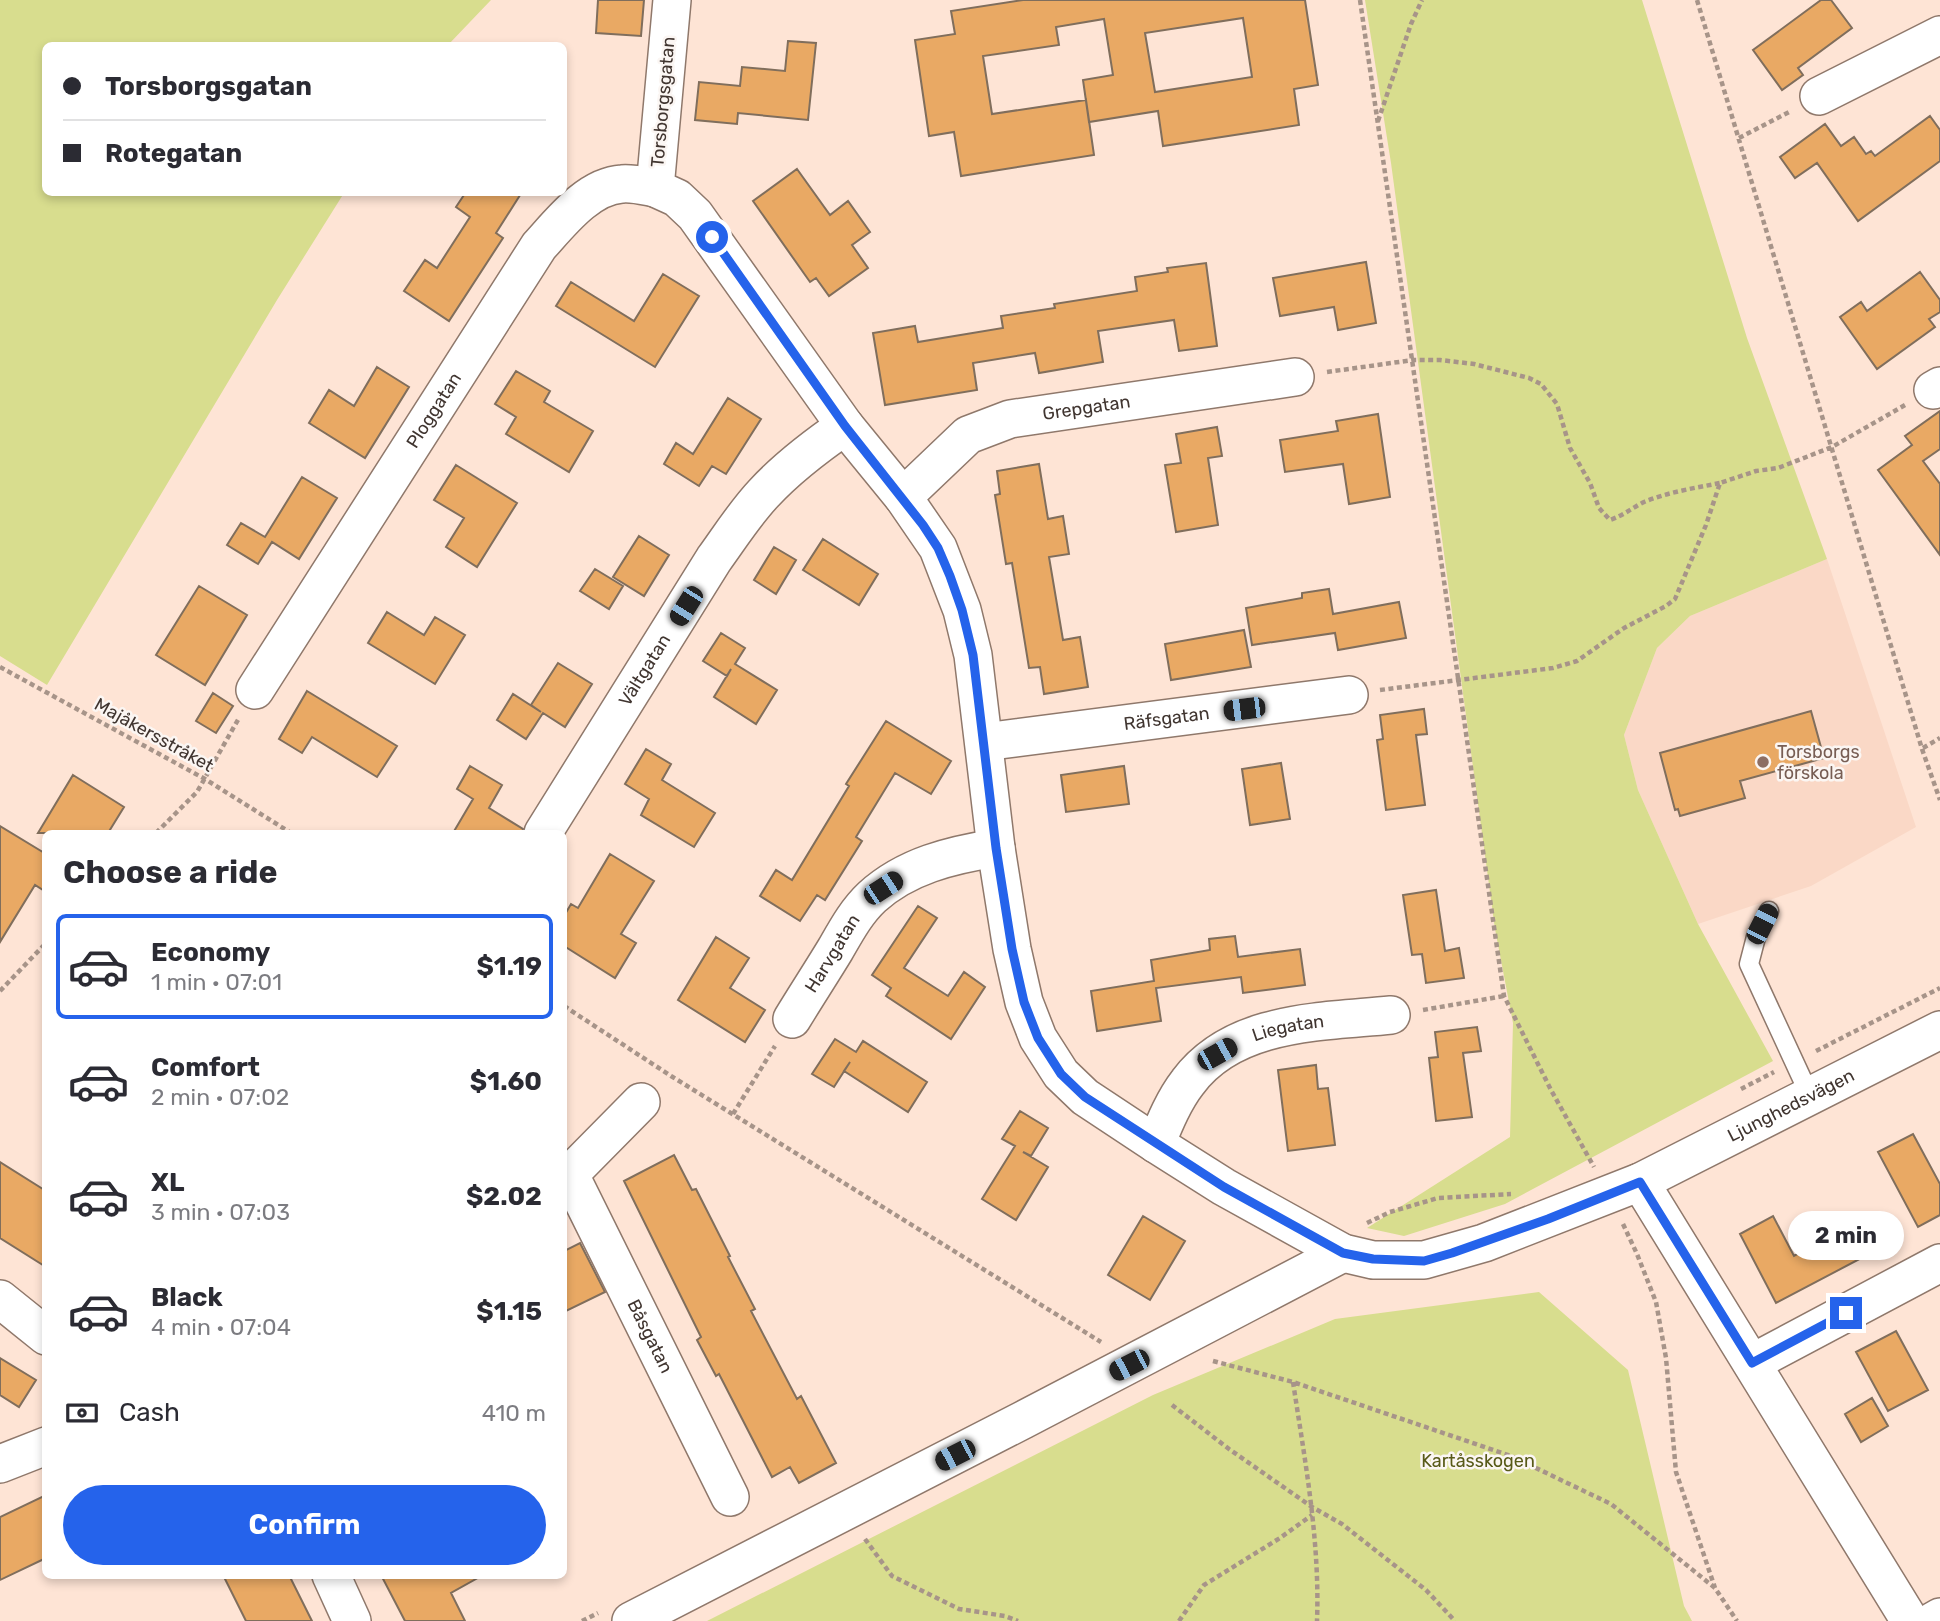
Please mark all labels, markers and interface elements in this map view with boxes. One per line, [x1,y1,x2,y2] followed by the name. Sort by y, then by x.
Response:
[646,36,680,168] street label: Torsborgsgatan
[105,71,312,102] text: Torsborgsgatan
[105,138,242,169] text: Rotegatan
[696,221,728,253] route start
[402,368,466,452] street label: Ploggatan
[1041,390,1132,425] street label: Grepgatan
[666,583,707,629] car
[614,630,675,710] street label: Vältgatan
[91,693,217,777] street label: Majåkersstråket
[1222,696,1267,722] car
[1122,702,1211,735] street label: Räfsgatan
[1777,741,1860,784] place label: Torsborgs förskola
[1755,754,1771,770] marker: Torsborgs förskola
[63,853,277,891] text: Choose a ride
[860,868,907,908] car
[1744,901,1781,947] car
[800,910,865,997] street label: Harvgatan
[67,935,130,998] icon: car
[151,937,270,968] text: Economy
[476,951,542,982] text: $1.19
[151,968,282,996] text: 1 min · 07:01
[1249,1010,1325,1046] street label: Liegatan
[1194,1035,1241,1073] car
[67,1050,130,1113] icon: car
[151,1052,260,1083] text: Comfort
[1724,1064,1858,1147] street label: Ljunghedsvägen
[470,1066,542,1097] text: $1.60
[151,1083,289,1111] text: 2 min · 07:02
[67,1165,130,1228] icon: car
[151,1167,184,1198] text: XL
[466,1181,542,1212] text: $2.02
[151,1198,290,1226] text: 3 min · 07:03
[1788,1212,1904,1260] callout: 2 min
[1815,1221,1877,1249] text: 2 min
[67,1280,130,1343] icon: car
[151,1282,223,1313] text: Black
[476,1296,542,1327] text: $1.15
[623,1296,678,1377] street label: Båsgatan
[1830,1297,1862,1329] route end
[151,1313,291,1341] text: 4 min · 07:04
[1106,1346,1153,1384] car
[63,1394,101,1432] icon: cash
[119,1397,180,1428] text: Cash
[482,1399,546,1427] text: 410 m
[932,1436,979,1474] car
[1421,1450,1535,1472] park label: Kartåsskogen
[63,1485,546,1565] button: Confirm

